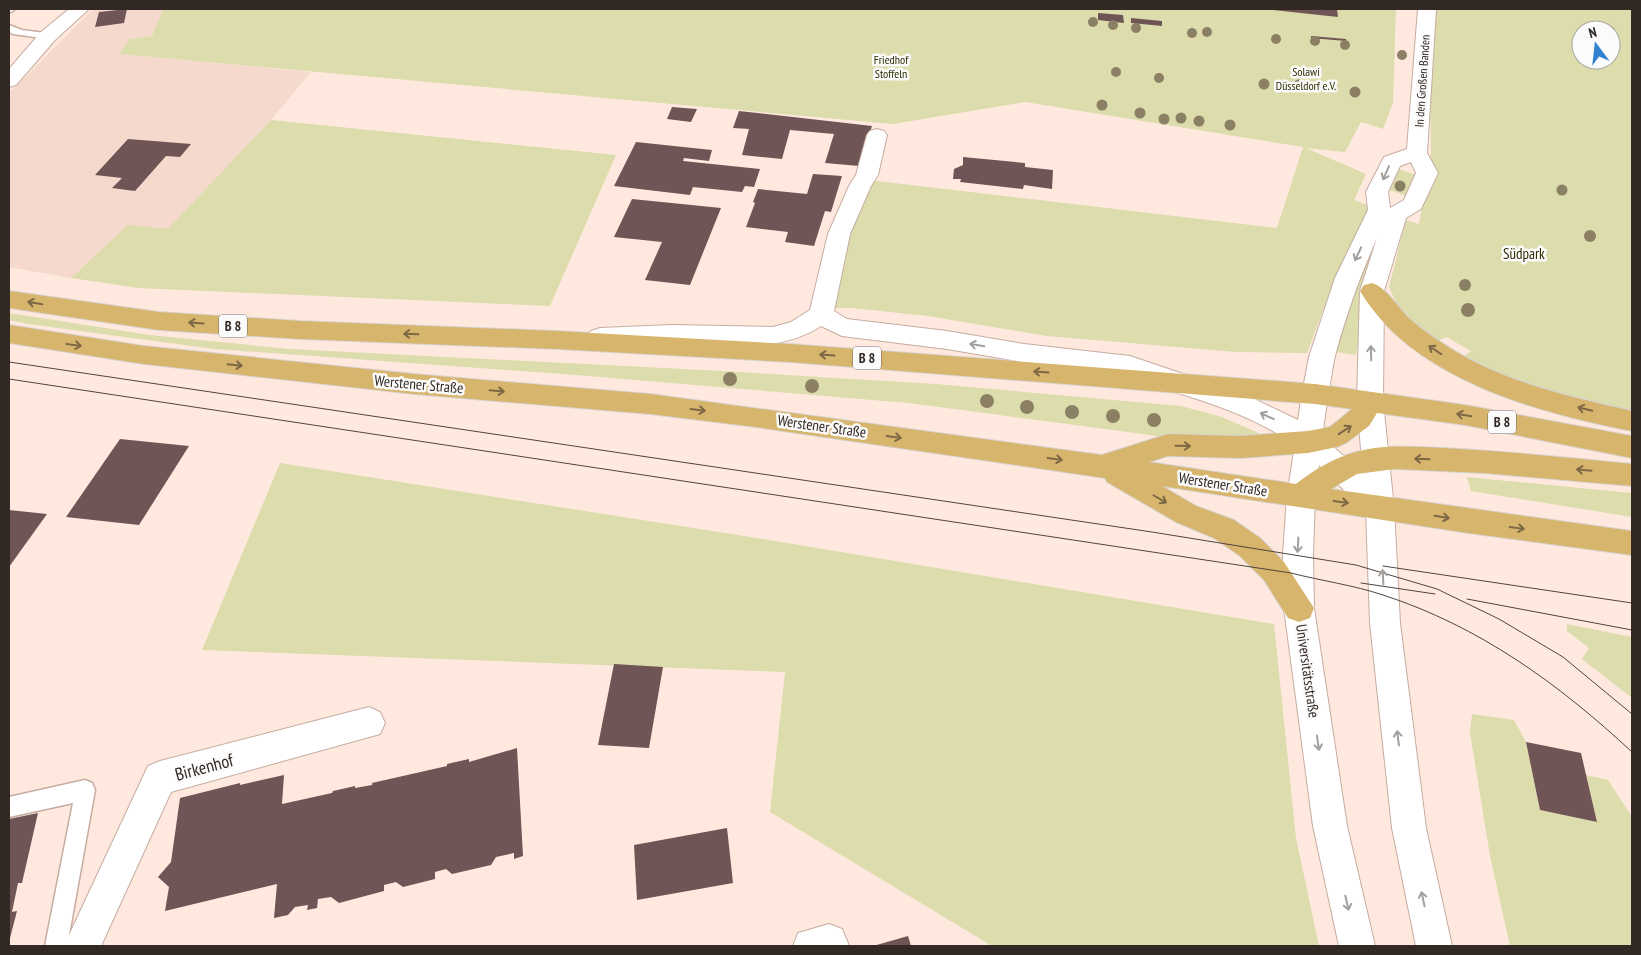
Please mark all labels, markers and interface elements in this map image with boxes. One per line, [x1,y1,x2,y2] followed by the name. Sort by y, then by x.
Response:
[1571,20,1621,70] north arrow
[1587,23,1599,42] text: N
[1411,34,1433,128] street label: In den Großen Banden
[874,52,909,81] park label: Friedhof Stoffeln
[1276,64,1336,93] park label: Solawi Düsseldorf e.V.
[1381,165,1391,180] one-way arrow
[1503,244,1545,263] park label: Südpark
[1353,246,1362,261] one-way arrow
[27,298,43,308] one-way arrow
[219,314,247,338] road number: B 8
[188,318,204,328] one-way arrow
[403,329,420,339] one-way arrow
[66,340,82,350] one-way arrow
[970,340,986,350] one-way arrow
[1366,345,1376,362] one-way arrow
[1428,345,1442,355] one-way arrow
[853,346,881,369] road number: B 8
[819,351,835,360] one-way arrow
[227,360,243,370] one-way arrow
[1033,367,1049,377] one-way arrow
[374,371,464,397] street label: Werstener Straße
[489,387,505,396] one-way arrow
[1577,404,1593,413] one-way arrow
[690,405,706,415] one-way arrow
[776,410,868,442] street label: Werstener Straße
[1260,410,1275,420] one-way arrow
[1456,410,1472,420] one-way arrow
[1488,411,1516,434] road number: B 8
[1338,425,1352,436] one-way arrow
[885,432,901,442] one-way arrow
[1174,441,1191,451] one-way arrow
[1046,454,1062,464] one-way arrow
[1414,454,1430,463] one-way arrow
[1576,465,1592,475] one-way arrow
[1177,468,1269,500] street label: Werstener Straße
[1152,494,1166,504] one-way arrow
[1332,497,1348,507] one-way arrow
[1433,513,1449,523] one-way arrow
[1508,523,1524,533] one-way arrow
[1294,537,1303,553] one-way arrow
[1378,569,1387,585] one-way arrow
[1292,623,1324,719] street label: Universitätsstraße
[1393,731,1403,747] one-way arrow
[1314,735,1324,751] one-way arrow
[172,748,237,786] street label: Birkenhof
[1418,891,1428,907] one-way arrow
[1343,894,1352,910] one-way arrow

